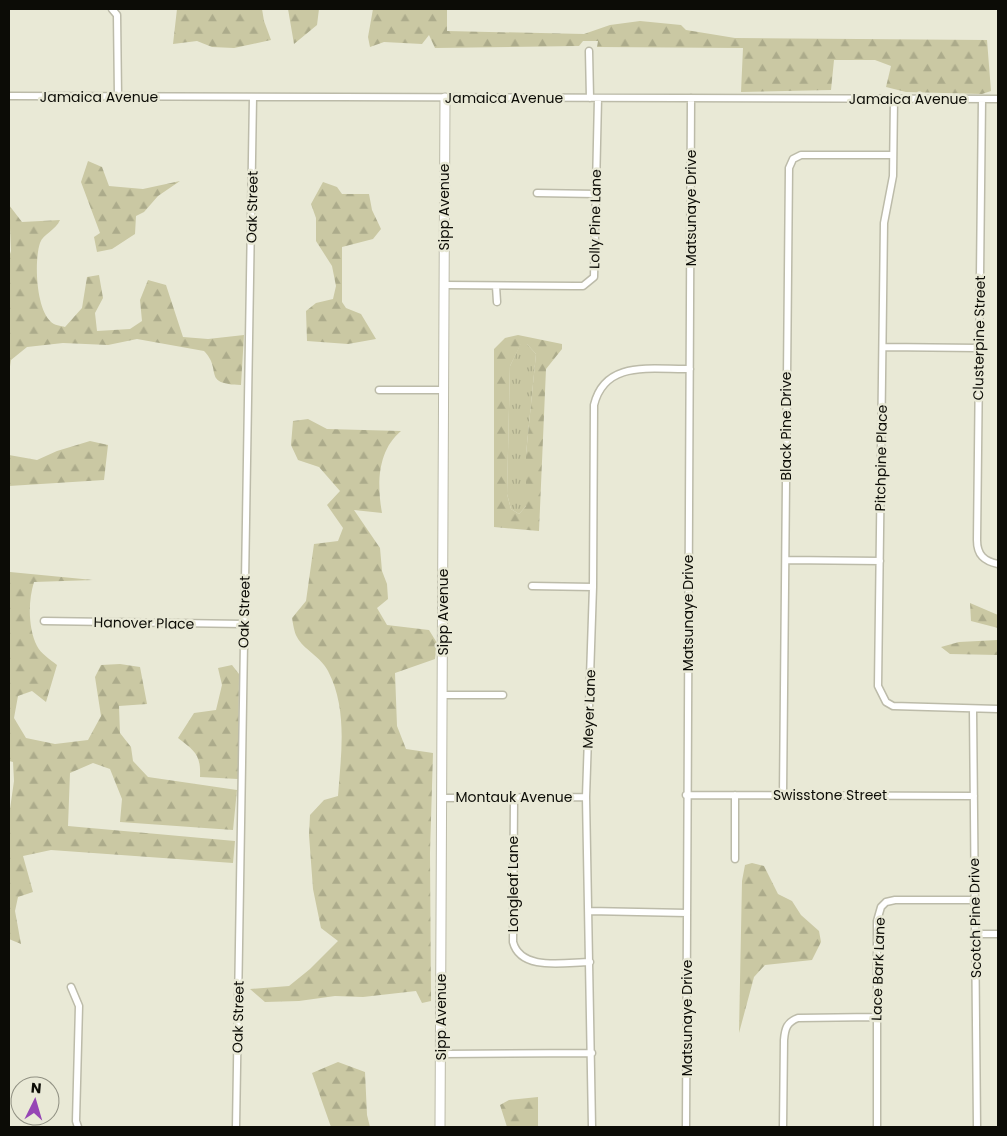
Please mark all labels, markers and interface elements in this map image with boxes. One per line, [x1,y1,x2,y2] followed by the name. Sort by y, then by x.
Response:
[40,87,159,107] street label: Jamaica Avenue
[445,88,564,108] street label: Jamaica Avenue
[849,89,968,109] street label: Jamaica Avenue
[681,149,701,266] street label: Matsunaye Drive
[434,163,454,250] street label: Sipp Avenue
[584,169,606,269] street label: Lolly Pine Lane
[241,171,263,243] street label: Oak Street
[968,275,990,401] street label: Clusterpine Street
[776,371,796,480] street label: Black Pine Drive
[870,404,892,511] street label: Pitchpine Place
[678,554,698,671] street label: Matsunaye Drive
[433,568,453,655] street label: Sipp Avenue
[233,576,255,648] street label: Oak Street
[93,612,195,634] street label: Hanover Place
[578,669,600,749] street label: Meyer Lane
[773,785,887,805] street label: Swisstone Street
[455,787,573,807] street label: Montauk Avenue
[503,835,523,932] street label: Longleaf Lane
[964,858,986,978] street label: Scotch Pine Drive
[866,916,890,1021] street label: Lace Bark Lane
[677,959,697,1076] street label: Matsunaye Drive
[431,973,451,1060] street label: Sipp Avenue
[227,981,249,1053] street label: Oak Street
[10,1076,60,1126] north arrow
[30,1078,42,1098] text: N

